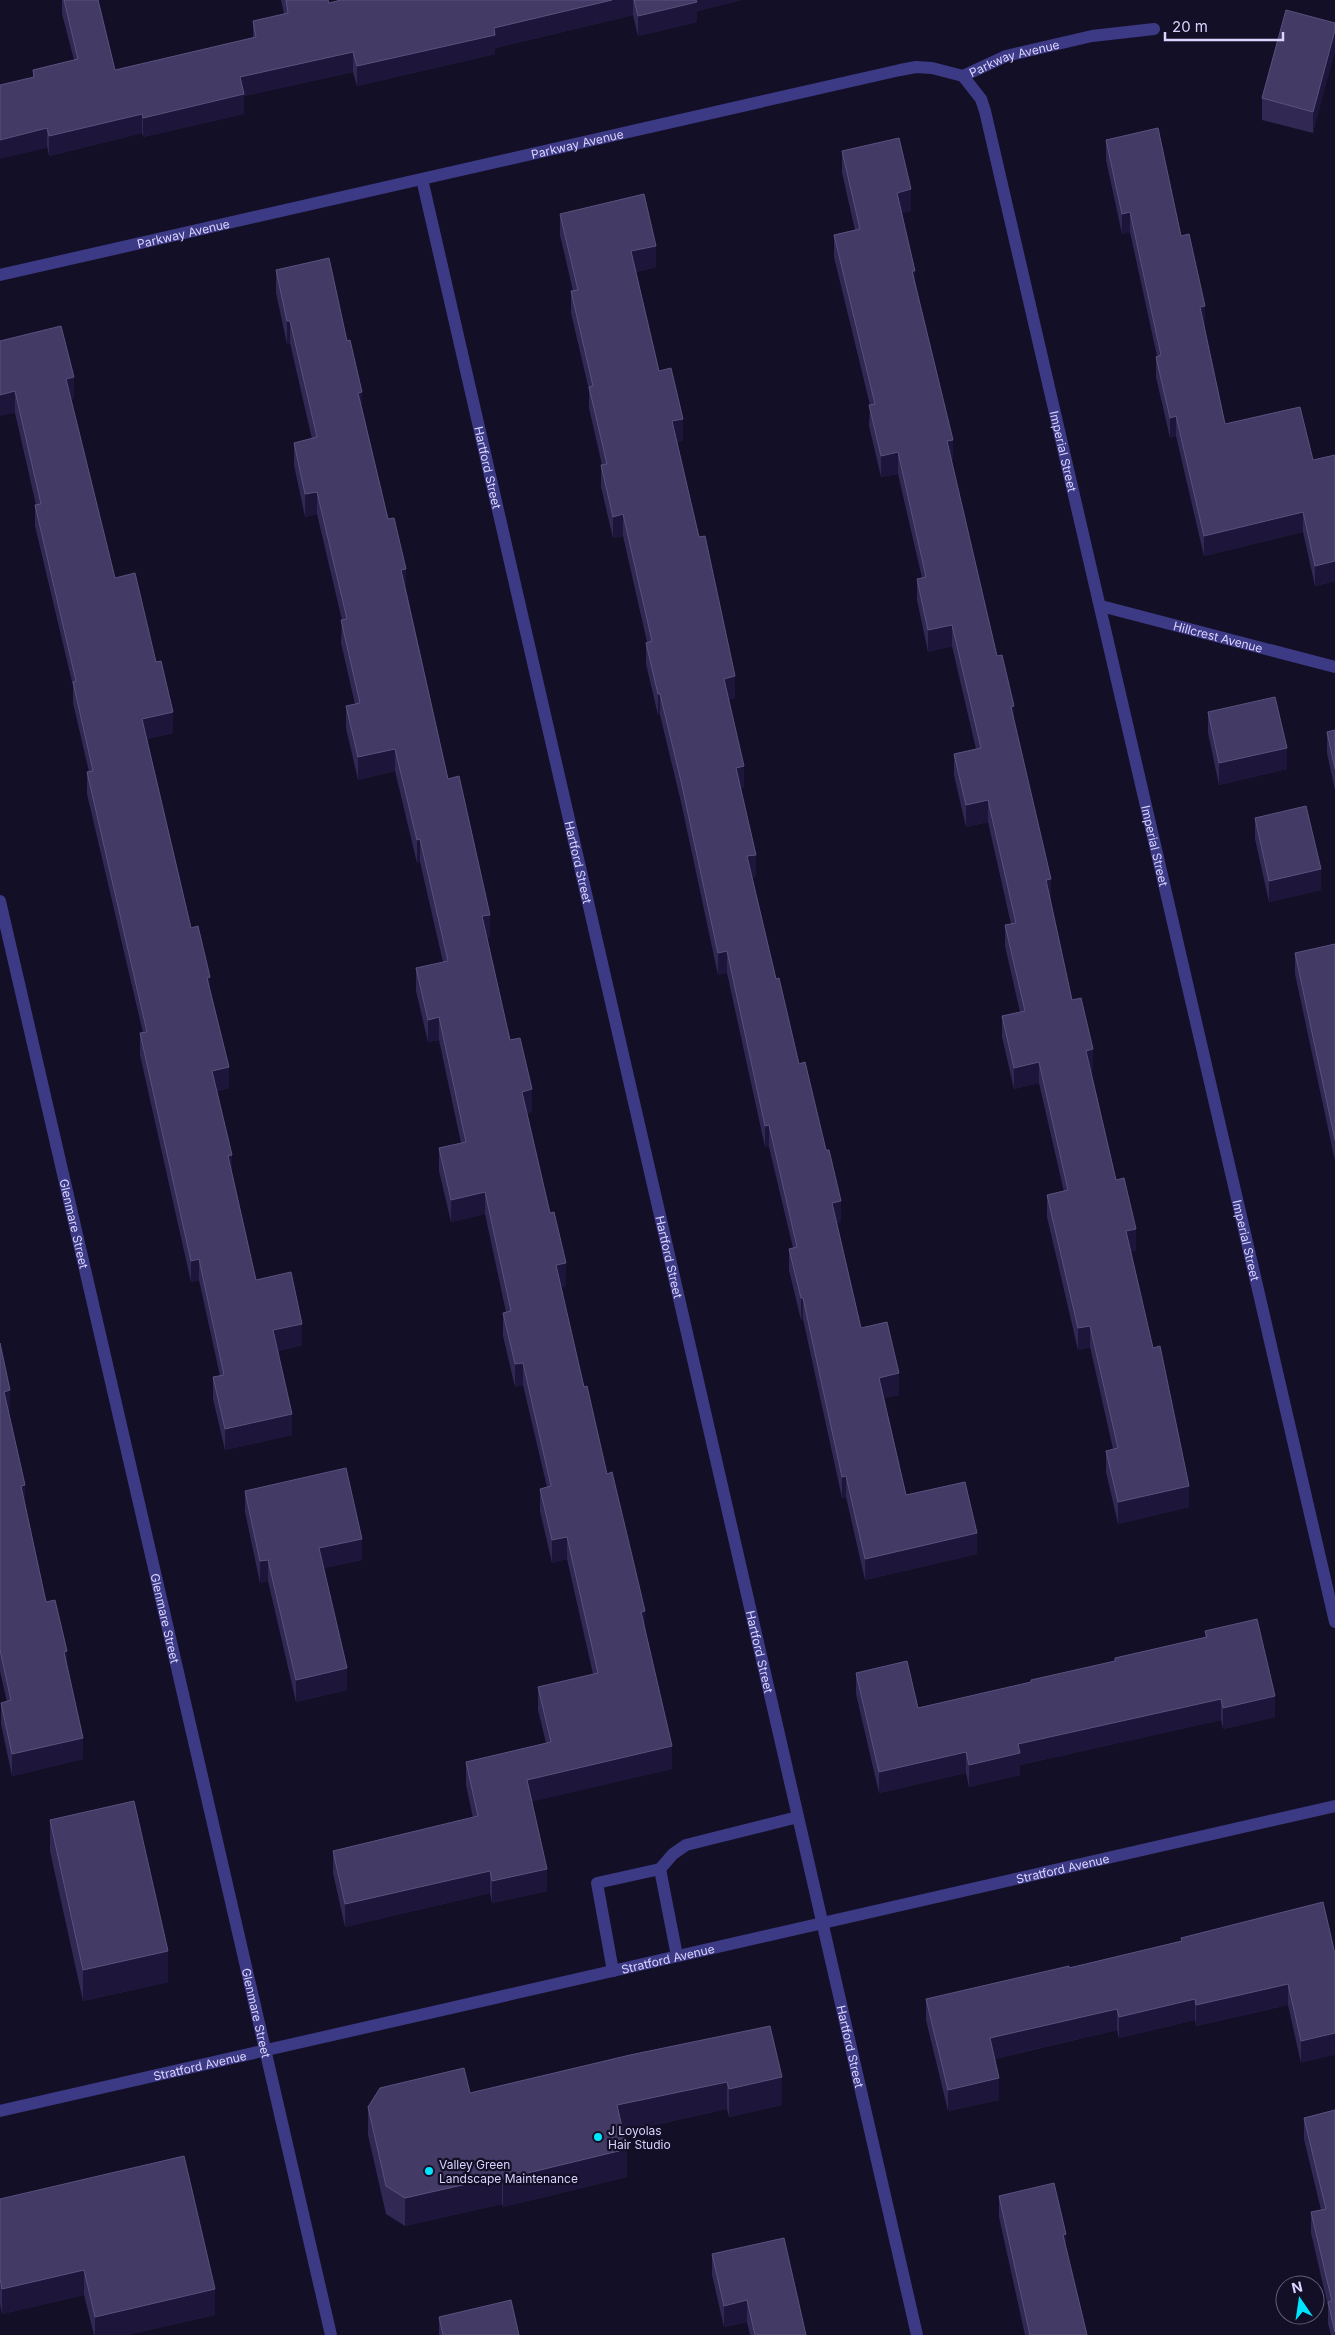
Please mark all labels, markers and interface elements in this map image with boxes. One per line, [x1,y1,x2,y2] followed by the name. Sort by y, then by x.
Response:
[1165,10,1282,42] scale bar
[1172,17,1208,36] text: 20 m
[967,36,1061,80] street label: Parkway Avenue
[530,126,625,161] street label: Parkway Avenue
[136,215,231,251] street label: Parkway Avenue
[1047,409,1080,493] street label: Imperial Street
[471,425,505,510] street label: Hartford Street
[1172,618,1264,655] street label: Hillcrest Avenue
[1139,804,1172,888] street label: Imperial Street
[562,819,596,905] street label: Hartford Street
[57,1177,92,1270] street label: Glenmare Street
[1230,1198,1263,1282] street label: Imperial Street
[653,1214,686,1300] street label: Hartford Street
[148,1572,183,1665] street label: Glenmare Street
[743,1609,777,1695] street label: Hartford Street
[1015,1850,1111,1886] street label: Stratford Avenue
[620,1941,716,1976] street label: Stratford Avenue
[239,1966,274,2059] street label: Glenmare Street
[834,2004,867,2089] street label: Hartford Street
[152,2047,248,2083] street label: Stratford Avenue
[608,2123,671,2152] place label: J Loyolas Hair Studio
[592,2131,604,2143] marker: J Loyolas Hair Studio
[439,2157,578,2186] place label: Valley Green Landscape Maintenance
[423,2165,435,2177] marker: Valley Green Landscape Maintenance
[1275,2275,1325,2325] north arrow
[1290,2277,1304,2296] text: N

